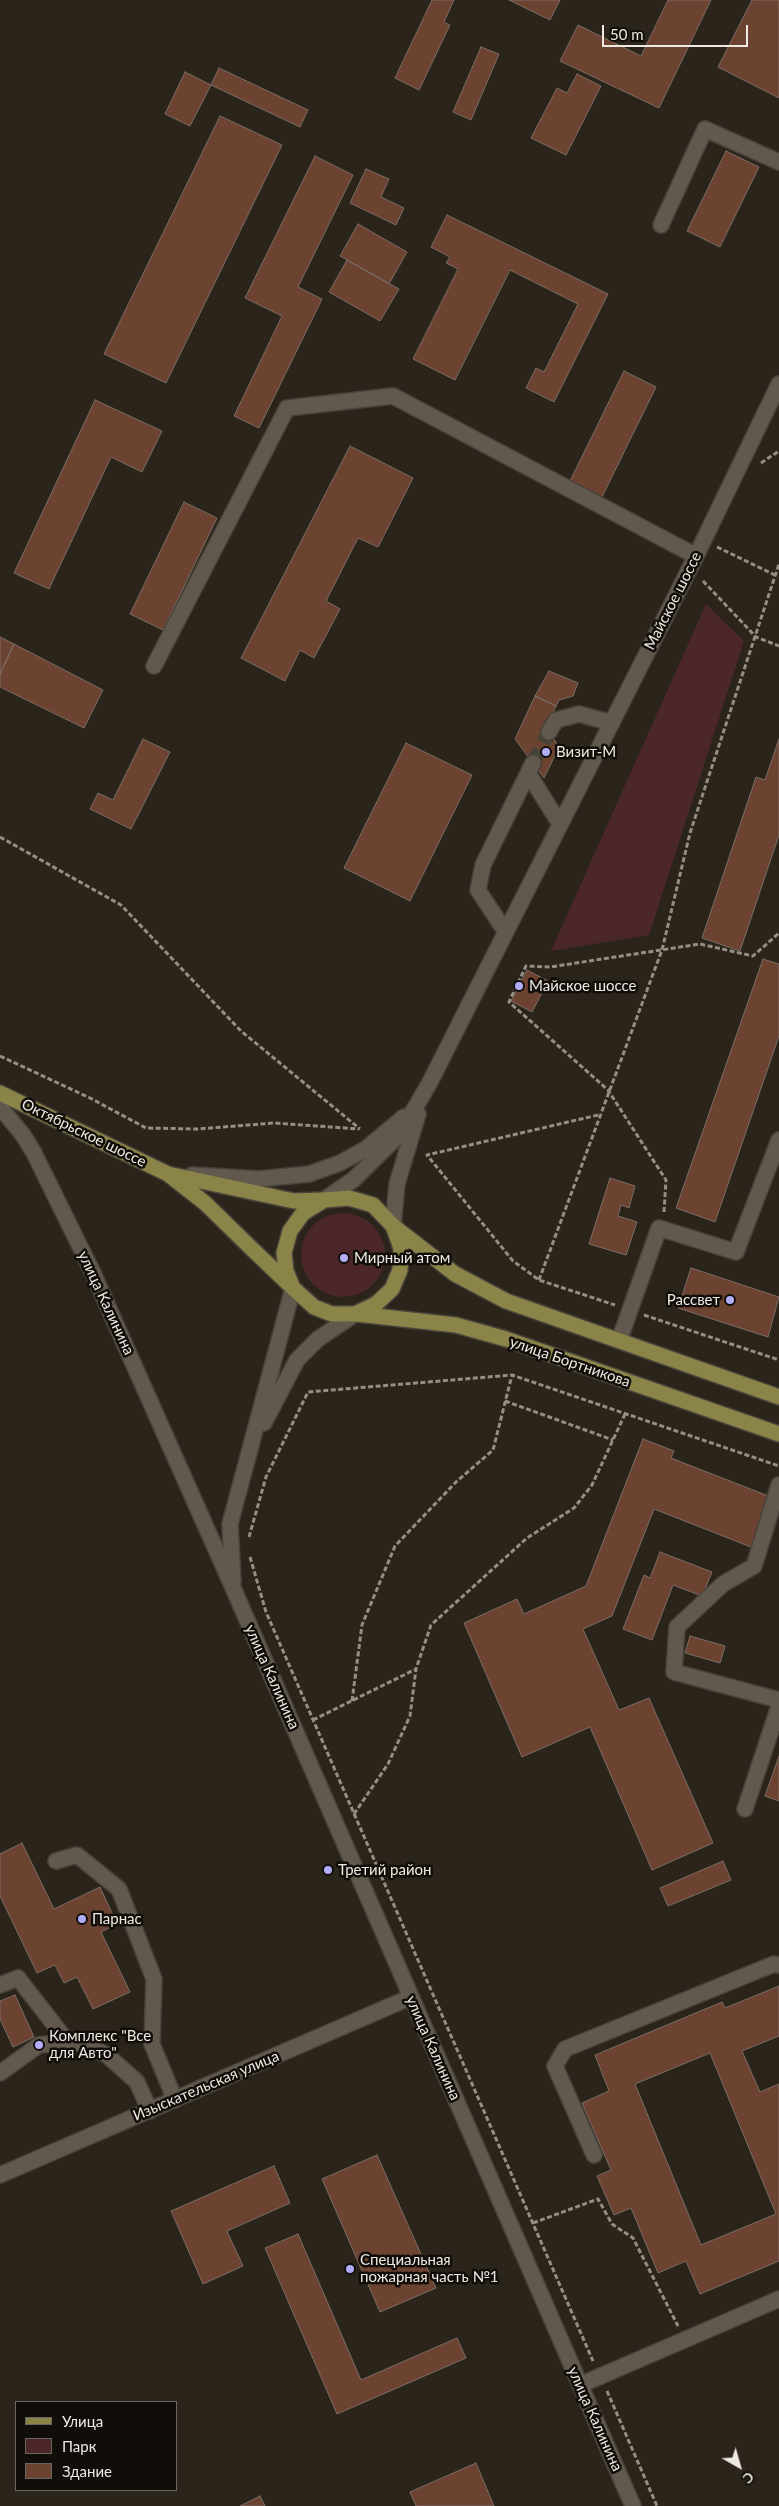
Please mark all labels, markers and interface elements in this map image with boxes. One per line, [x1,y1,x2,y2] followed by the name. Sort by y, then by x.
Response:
[604,15,750,47] scale bar
[610,25,644,43] text: 50 m
[641,549,705,653] street label: Майское шоссе
[556,743,616,761] place label: Визит-М
[540,746,552,758] marker: Визит-М
[529,977,637,995] place label: Майское шоссе
[513,980,525,992] marker: Майское шоссе
[19,1095,149,1171] street label: Октябрьское шоссе
[74,1248,138,1358] street label: улица Калинина
[354,1249,450,1267] place label: Мирный атом
[338,1252,350,1264] marker: Мирный атом
[667,1291,720,1309] place label: Рассвет
[724,1294,736,1306] marker: Рассвет
[507,1333,633,1391] street label: улица Бортникова
[241,1622,303,1732] street label: улица Калинина
[338,1861,432,1879] place label: Третий район
[322,1864,334,1876] marker: Третий район
[92,1910,142,1928] place label: Парнас
[76,1913,88,1925] marker: Парнас
[402,1993,464,2103] street label: улица Калинина
[49,2027,151,2062] place label: Комплекс "Все для Авто"
[33,2039,45,2051] marker: Комплекс "Все для Авто"
[130,2047,282,2125] street label: Изыскательская улица
[360,2251,498,2286] place label: Специальная пожарная часть №1
[344,2263,356,2275] marker: Специальная пожарная часть №1
[564,2364,626,2474] street label: улица Калинина
[15,2401,178,2491] legend
[62,2412,103,2430] text: Улица
[62,2437,96,2455] text: Парк
[714,2441,764,2491] north arrow
[62,2462,112,2480] text: Здание
[740,2469,757,2488] text: С

